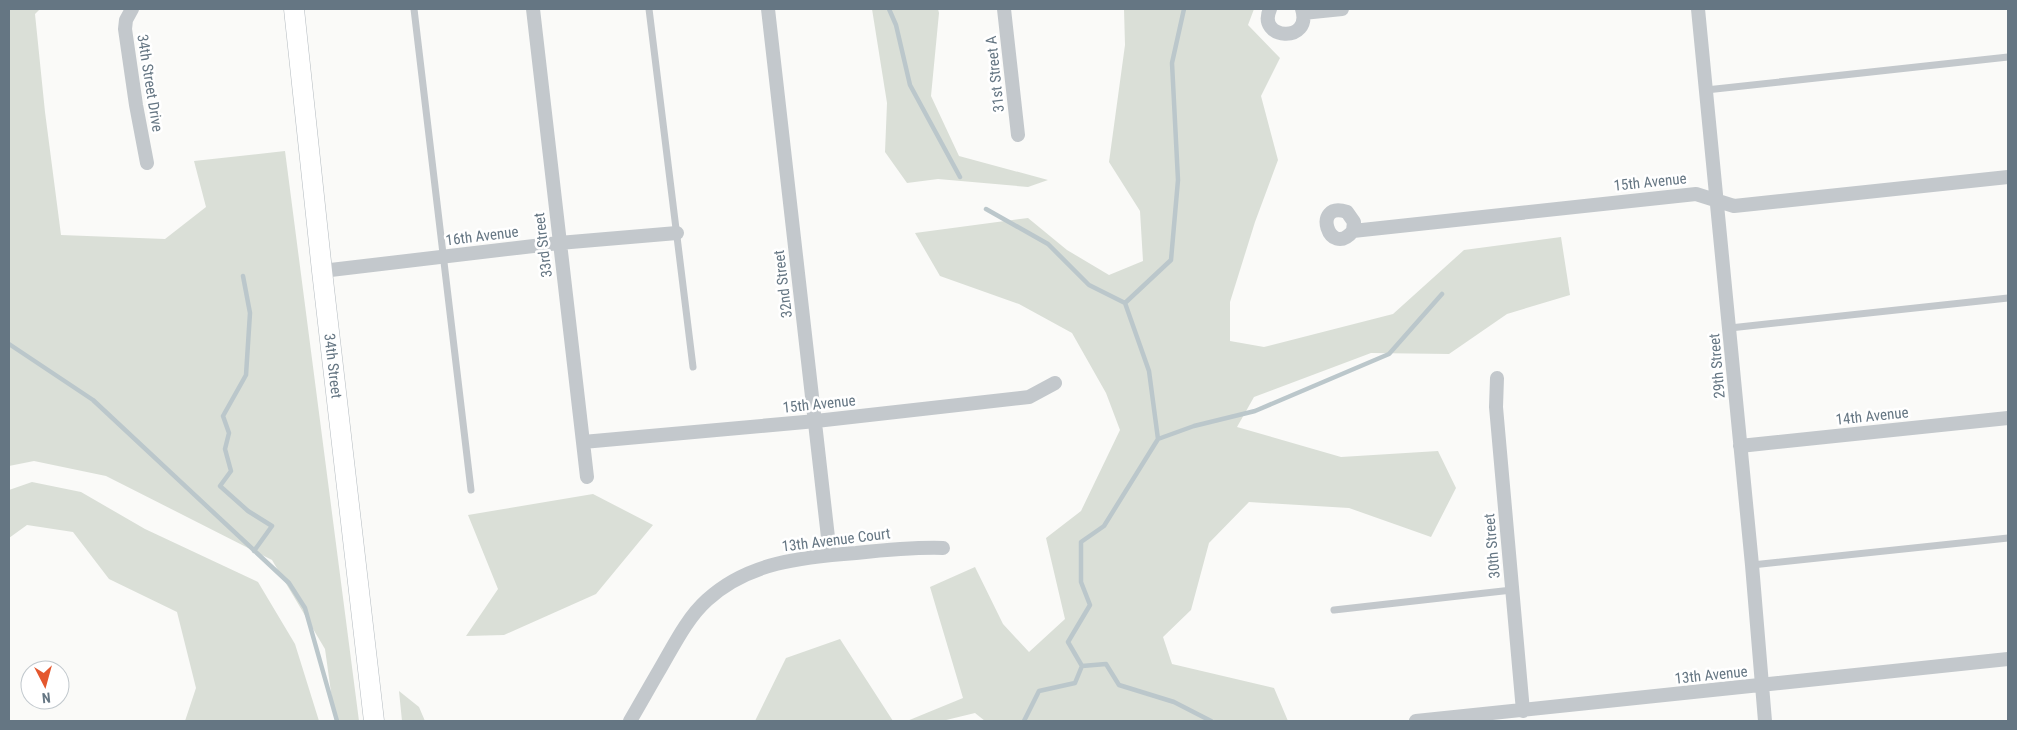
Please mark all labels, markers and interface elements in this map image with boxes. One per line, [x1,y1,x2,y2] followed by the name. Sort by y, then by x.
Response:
[133,33,167,133] street label: 34th Street Drive
[982,35,1008,113] street label: 31st Street A
[1613,169,1687,195] street label: 15th Avenue
[530,212,556,278] street label: 33rd Street
[445,223,519,249] street label: 16th Avenue
[770,249,796,319] street label: 32nd Street
[320,332,346,399] street label: 34th Street
[1705,333,1729,399] street label: 29th Street
[782,391,856,417] street label: 15th Avenue
[1835,403,1909,429] street label: 14th Avenue
[1480,513,1504,579] street label: 30th Street
[781,524,891,556] street label: 13th Avenue Court
[20,660,70,710] north arrow
[1674,662,1748,688] street label: 13th Avenue
[41,690,51,706] text: N

